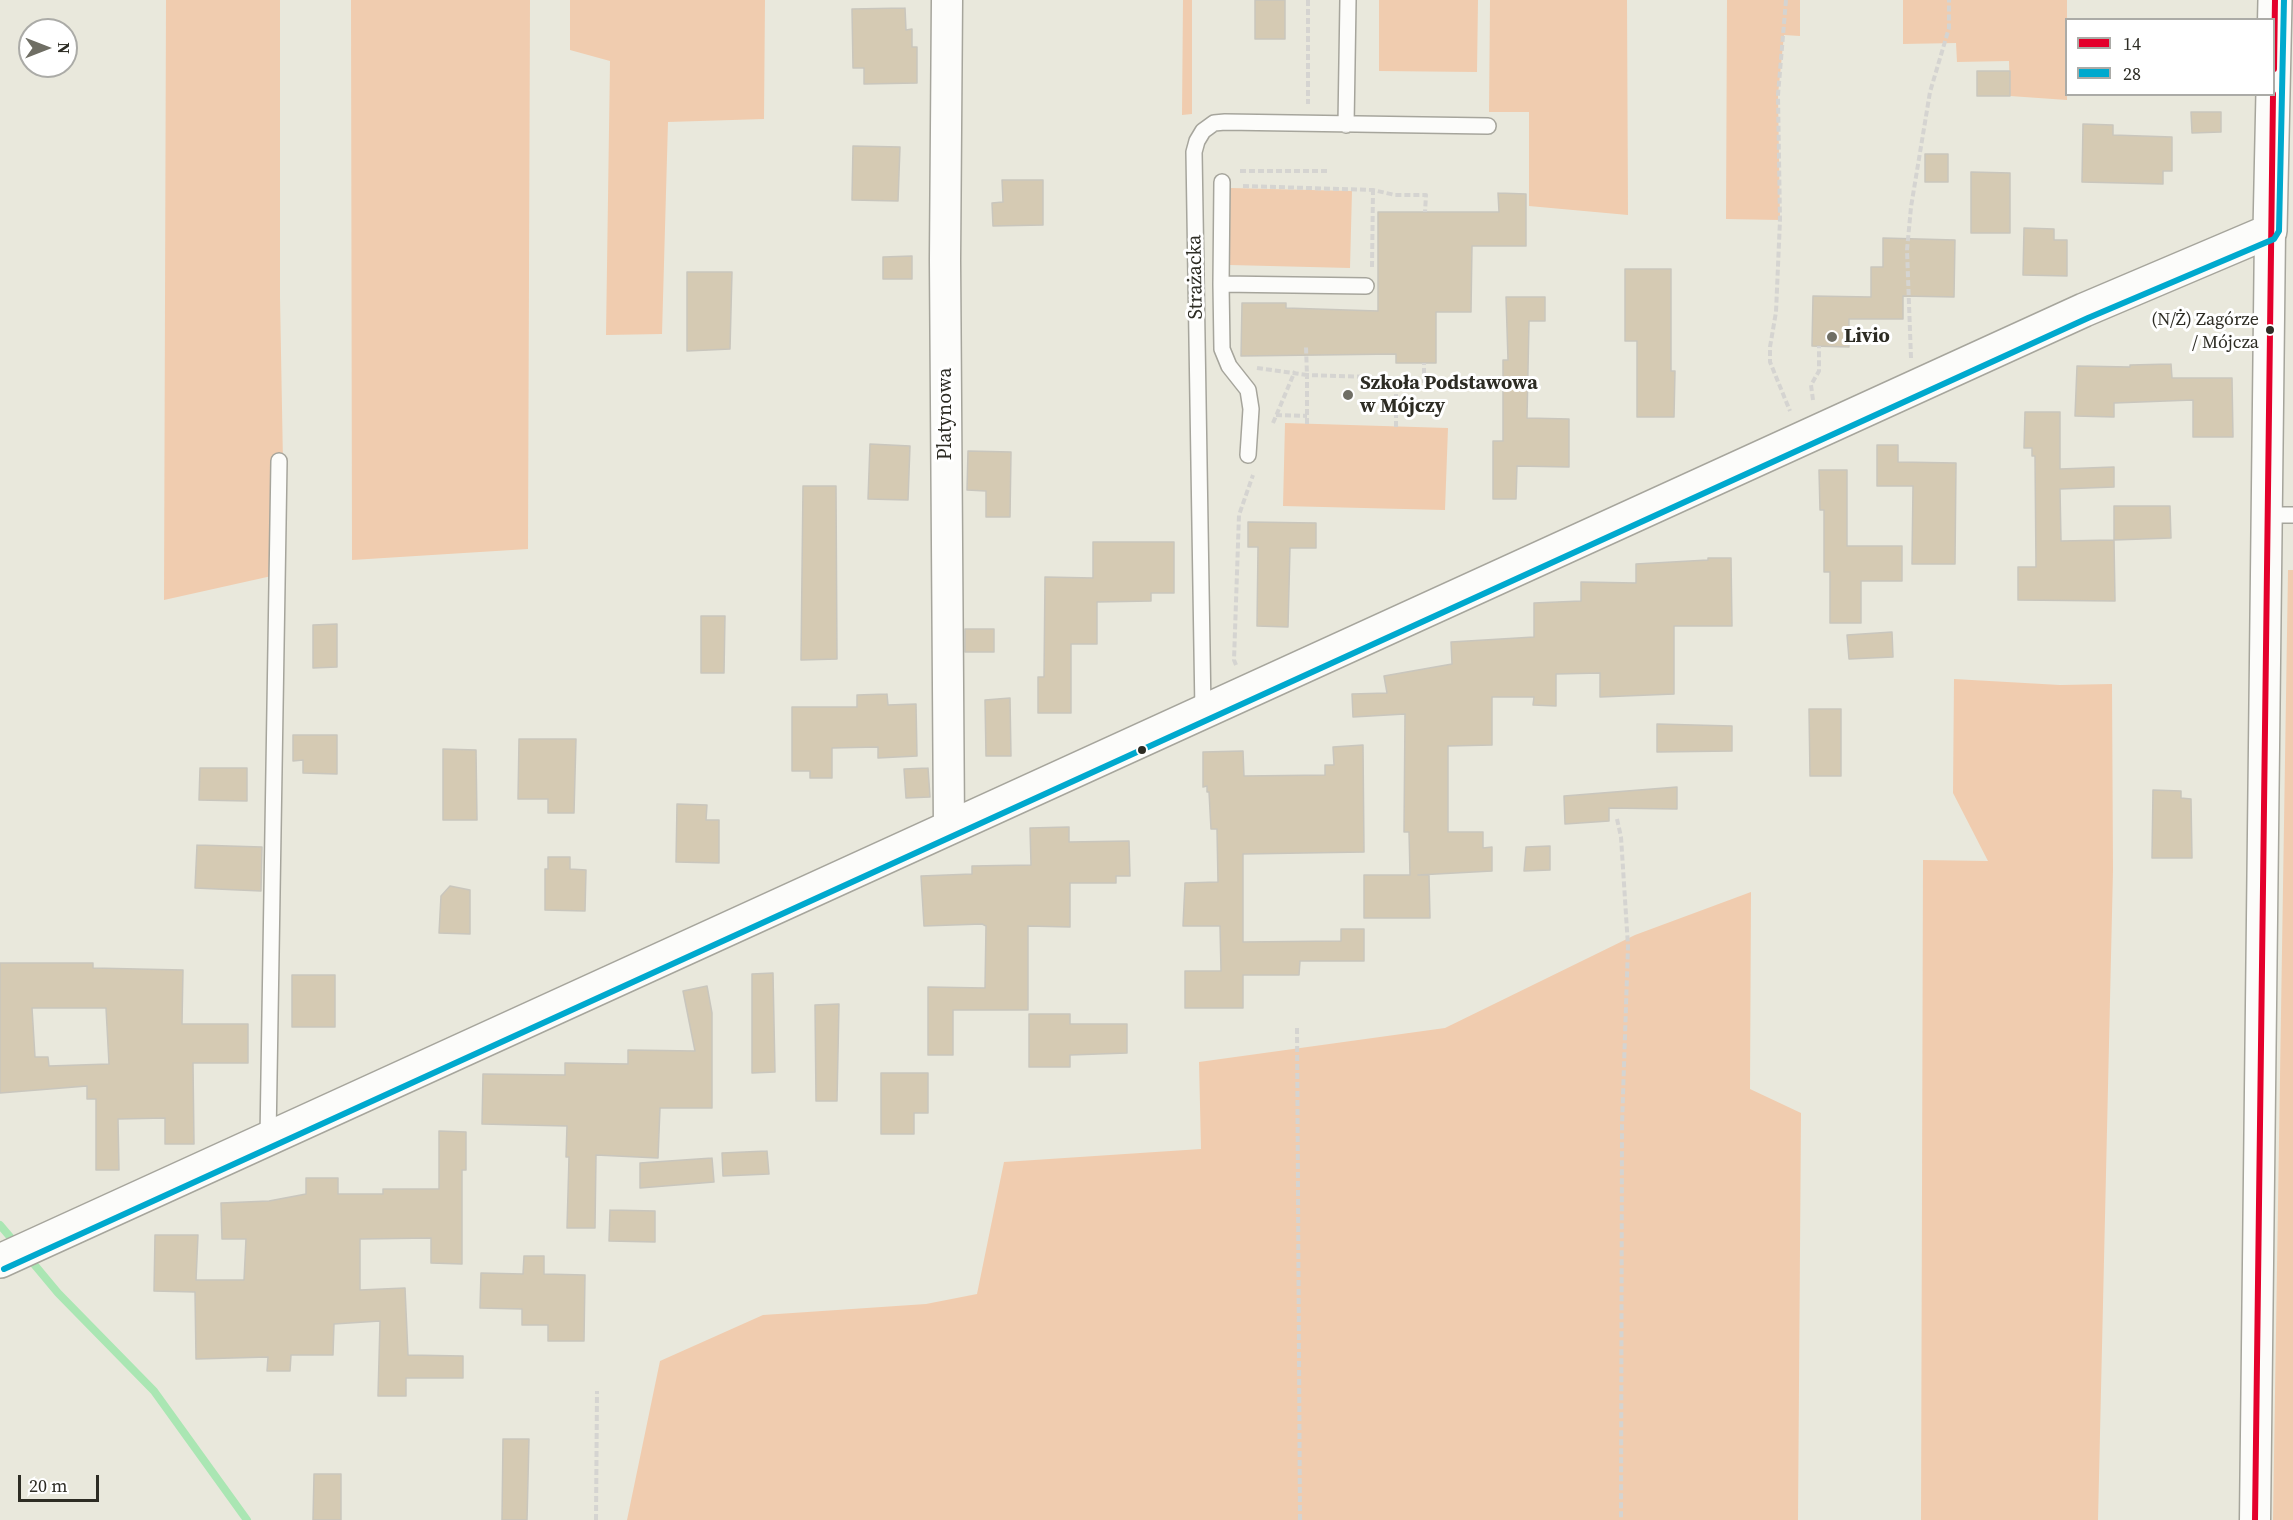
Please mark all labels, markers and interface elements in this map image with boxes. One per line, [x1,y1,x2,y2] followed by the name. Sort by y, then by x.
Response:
[18,18,78,78] north arrow
[2065,18,2275,96] legend
[2123,31,2141,56] text: 14
[53,42,75,54] text: N
[2123,61,2141,86] text: 28
[1183,234,1209,320] street label: Strażacka
[2151,309,2259,352] place label: (N/Ż) Zagórze / Mójcza
[2264,324,2276,336] marker: (N/Ż) Zagórze / Mójcza
[1844,325,1890,349] place label: Livio
[1825,330,1839,344] marker: Livio
[934,368,958,460] street label: Platynowa
[1360,372,1538,419] place label: Szkoła Podstawowa w Mójczy
[1341,388,1355,402] marker: Szkoła Podstawowa w Mójczy
[1136,744,1148,756] unlabelled marker
[21,1463,102,1501] scale bar
[29,1473,67,1498] text: 20 m

